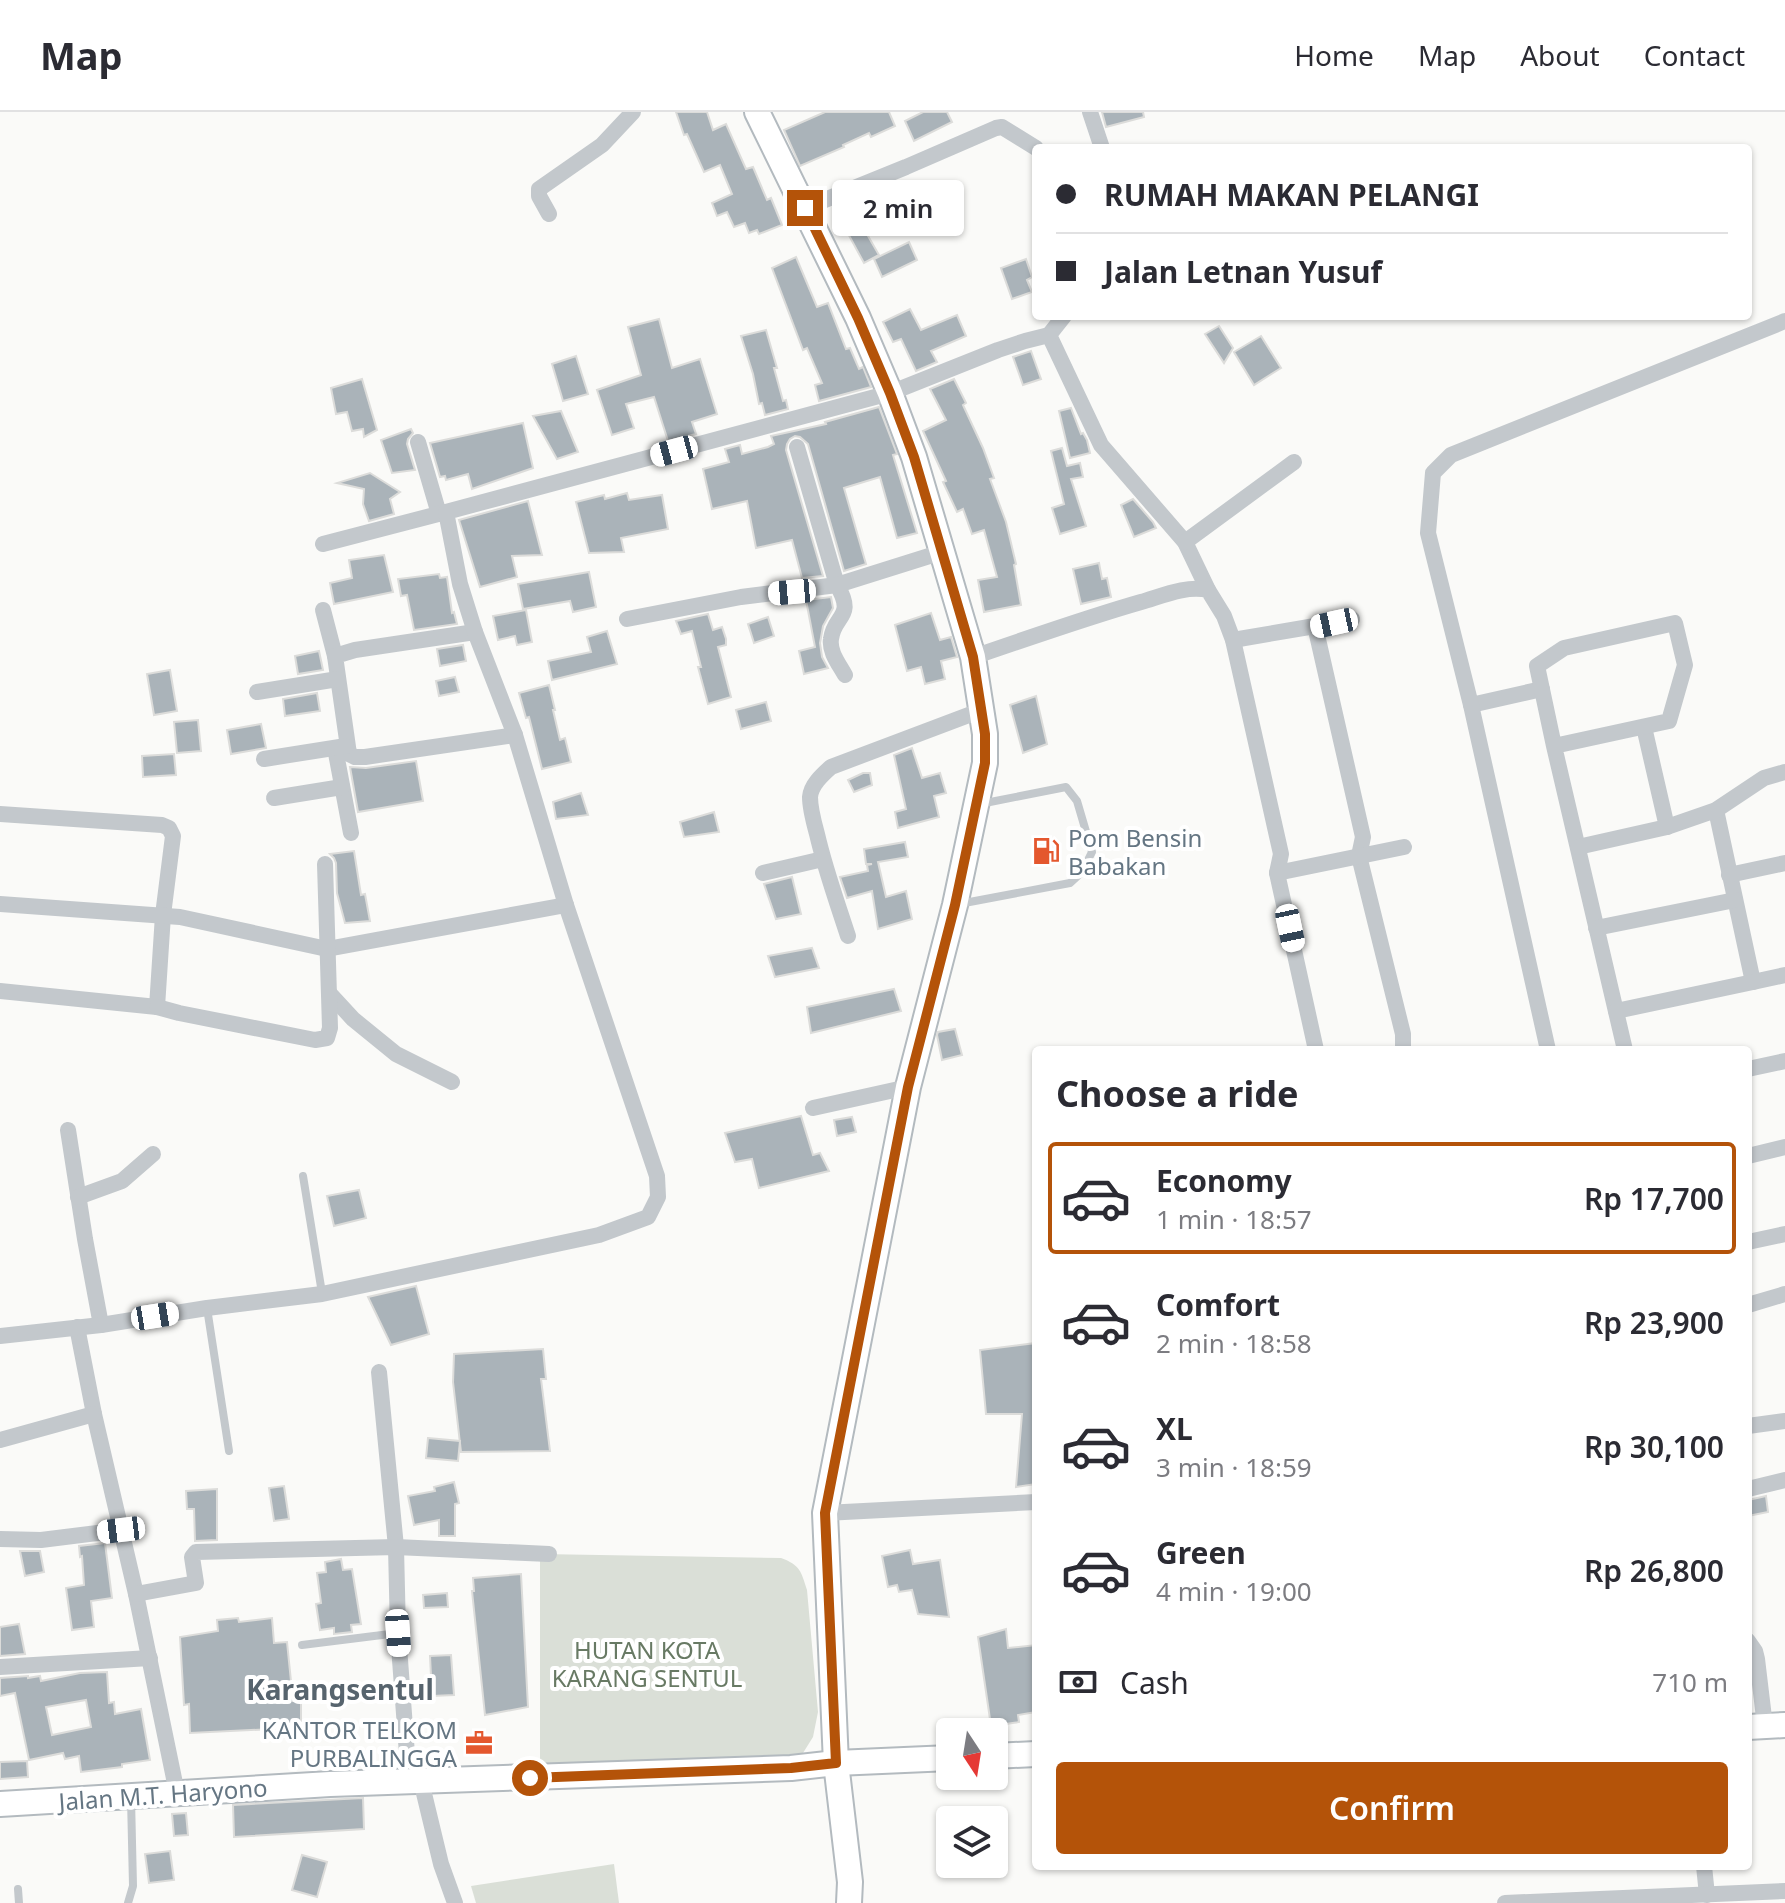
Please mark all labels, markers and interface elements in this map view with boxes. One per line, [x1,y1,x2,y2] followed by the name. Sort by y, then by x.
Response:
[40,29,123,81] text: Map
[1294,36,1374,74] text: Home
[1418,36,1476,74] text: Map
[1520,36,1600,74] text: About
[1644,36,1745,74] text: Contact
[1104,174,1479,215] text: RUMAH MAKAN PELANGI
[833,180,965,236] callout: 2 min
[787,190,823,226] route end
[863,190,933,226] text: 2 min
[1104,251,1382,292] text: Jalan Letnan Yusuf
[648,433,700,469] car
[767,578,817,606] car
[1308,606,1360,640] car
[1068,821,1202,882] place label: Pom Bensin Babakan
[1031,836,1061,866] fuel station icon: Pom Bensin Babakan
[1273,902,1307,954] car
[1056,1069,1298,1118] text: Choose a ride
[1156,1160,1292,1201] text: Economy
[1060,1162,1132,1234] icon: car
[1584,1178,1724,1219] text: Rp 17,700
[1156,1201,1312,1237] text: 1 min · 18:57
[1156,1284,1280,1325] text: Comfort
[1060,1286,1132,1358] icon: car
[129,1300,181,1332] car
[1584,1302,1724,1343] text: Rp 23,900
[1156,1325,1312,1361] text: 2 min · 18:58
[1156,1408,1193,1449] text: XL
[1060,1410,1132,1482] icon: car
[1584,1426,1724,1467] text: Rp 30,100
[1156,1449,1312,1485] text: 3 min · 18:59
[96,1515,146,1545] car
[1156,1532,1246,1573] text: Green
[1060,1534,1132,1606] icon: car
[1584,1550,1724,1591] text: Rp 26,800
[1156,1573,1312,1609] text: 4 min · 19:00
[384,1608,412,1658] car
[552,1633,742,1694] park label: HUTAN KOTA KARANG SENTUL
[1056,1660,1100,1704] icon: cash
[1120,1662,1189,1703] text: Cash
[1652,1664,1728,1700] text: 710 m
[246,1670,434,1708] district label: Karangsentul
[262,1713,458,1774] place label: KANTOR TELKOM PURBALINGGA
[936,1718,1008,1790] north arrow
[936,1718,1008,1878] map controls
[464,1728,494,1758] office icon: KANTOR TELKOM PURBALINGGA
[512,1760,548,1796] route start
[1056,1762,1728,1854] button: Confirm
[56,1770,268,1818] street label: Jalan M.T. Haryono
[936,1806,1008,1878] button: layers

